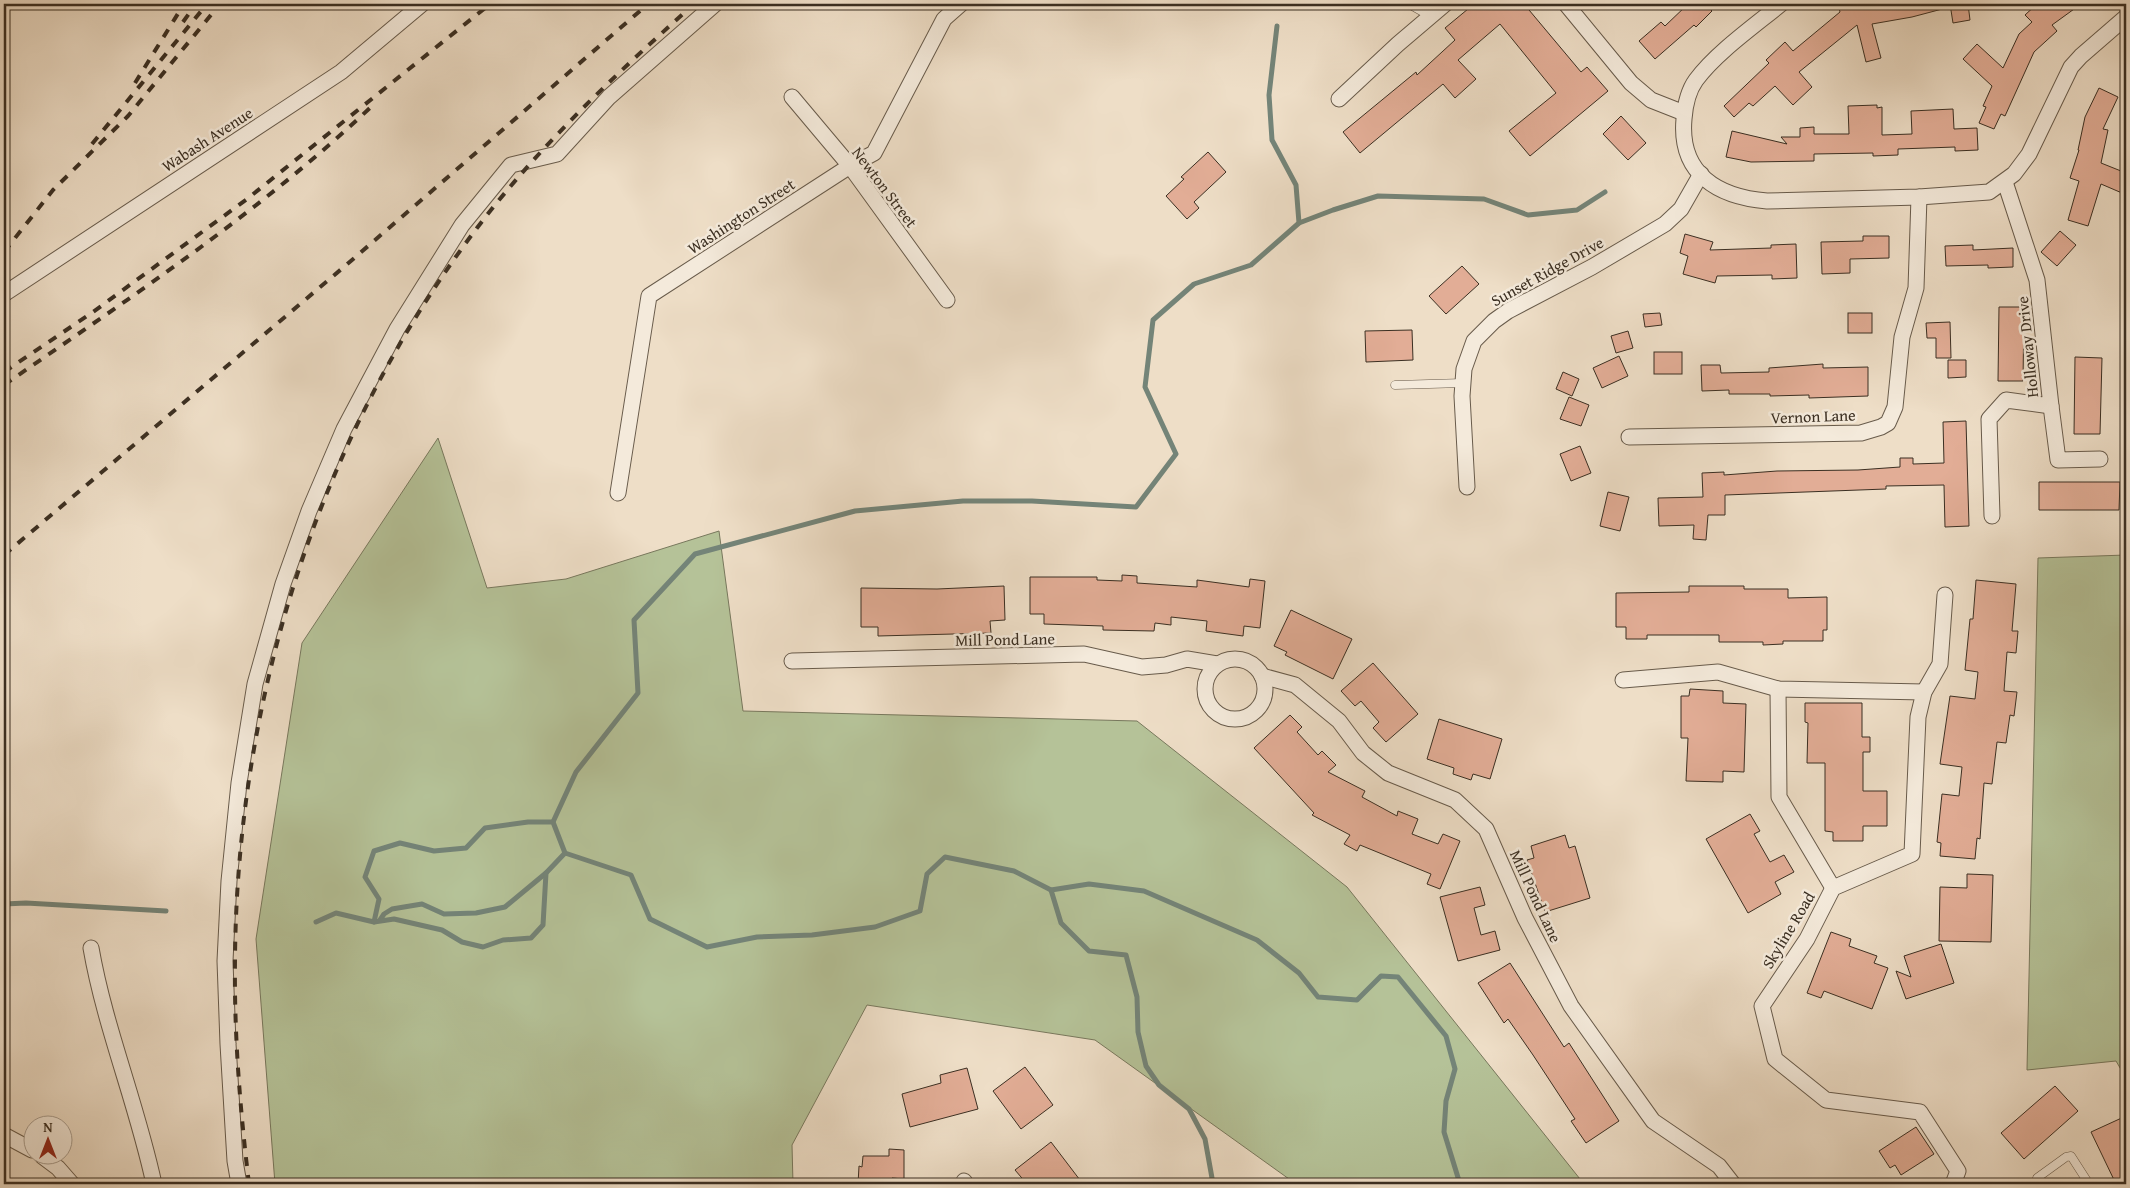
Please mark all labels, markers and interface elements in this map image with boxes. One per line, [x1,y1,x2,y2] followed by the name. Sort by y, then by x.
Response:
[157,101,257,177] street label: Wabash Avenue
[846,141,924,233] street label: Newton Street
[682,172,800,260] street label: Washington Street
[1486,230,1608,312] street label: Sunset Ridge Drive
[2010,295,2044,399] street label: Holloway Drive
[1770,403,1856,429] street label: Vernon Lane
[955,626,1055,652] street label: Mill Pond Lane
[1504,846,1568,946] street label: Mill Pond Lane
[1755,886,1821,973] street label: Skyline Road
[22,1116,72,1166] north arrow
[43,1117,53,1137] text: N

